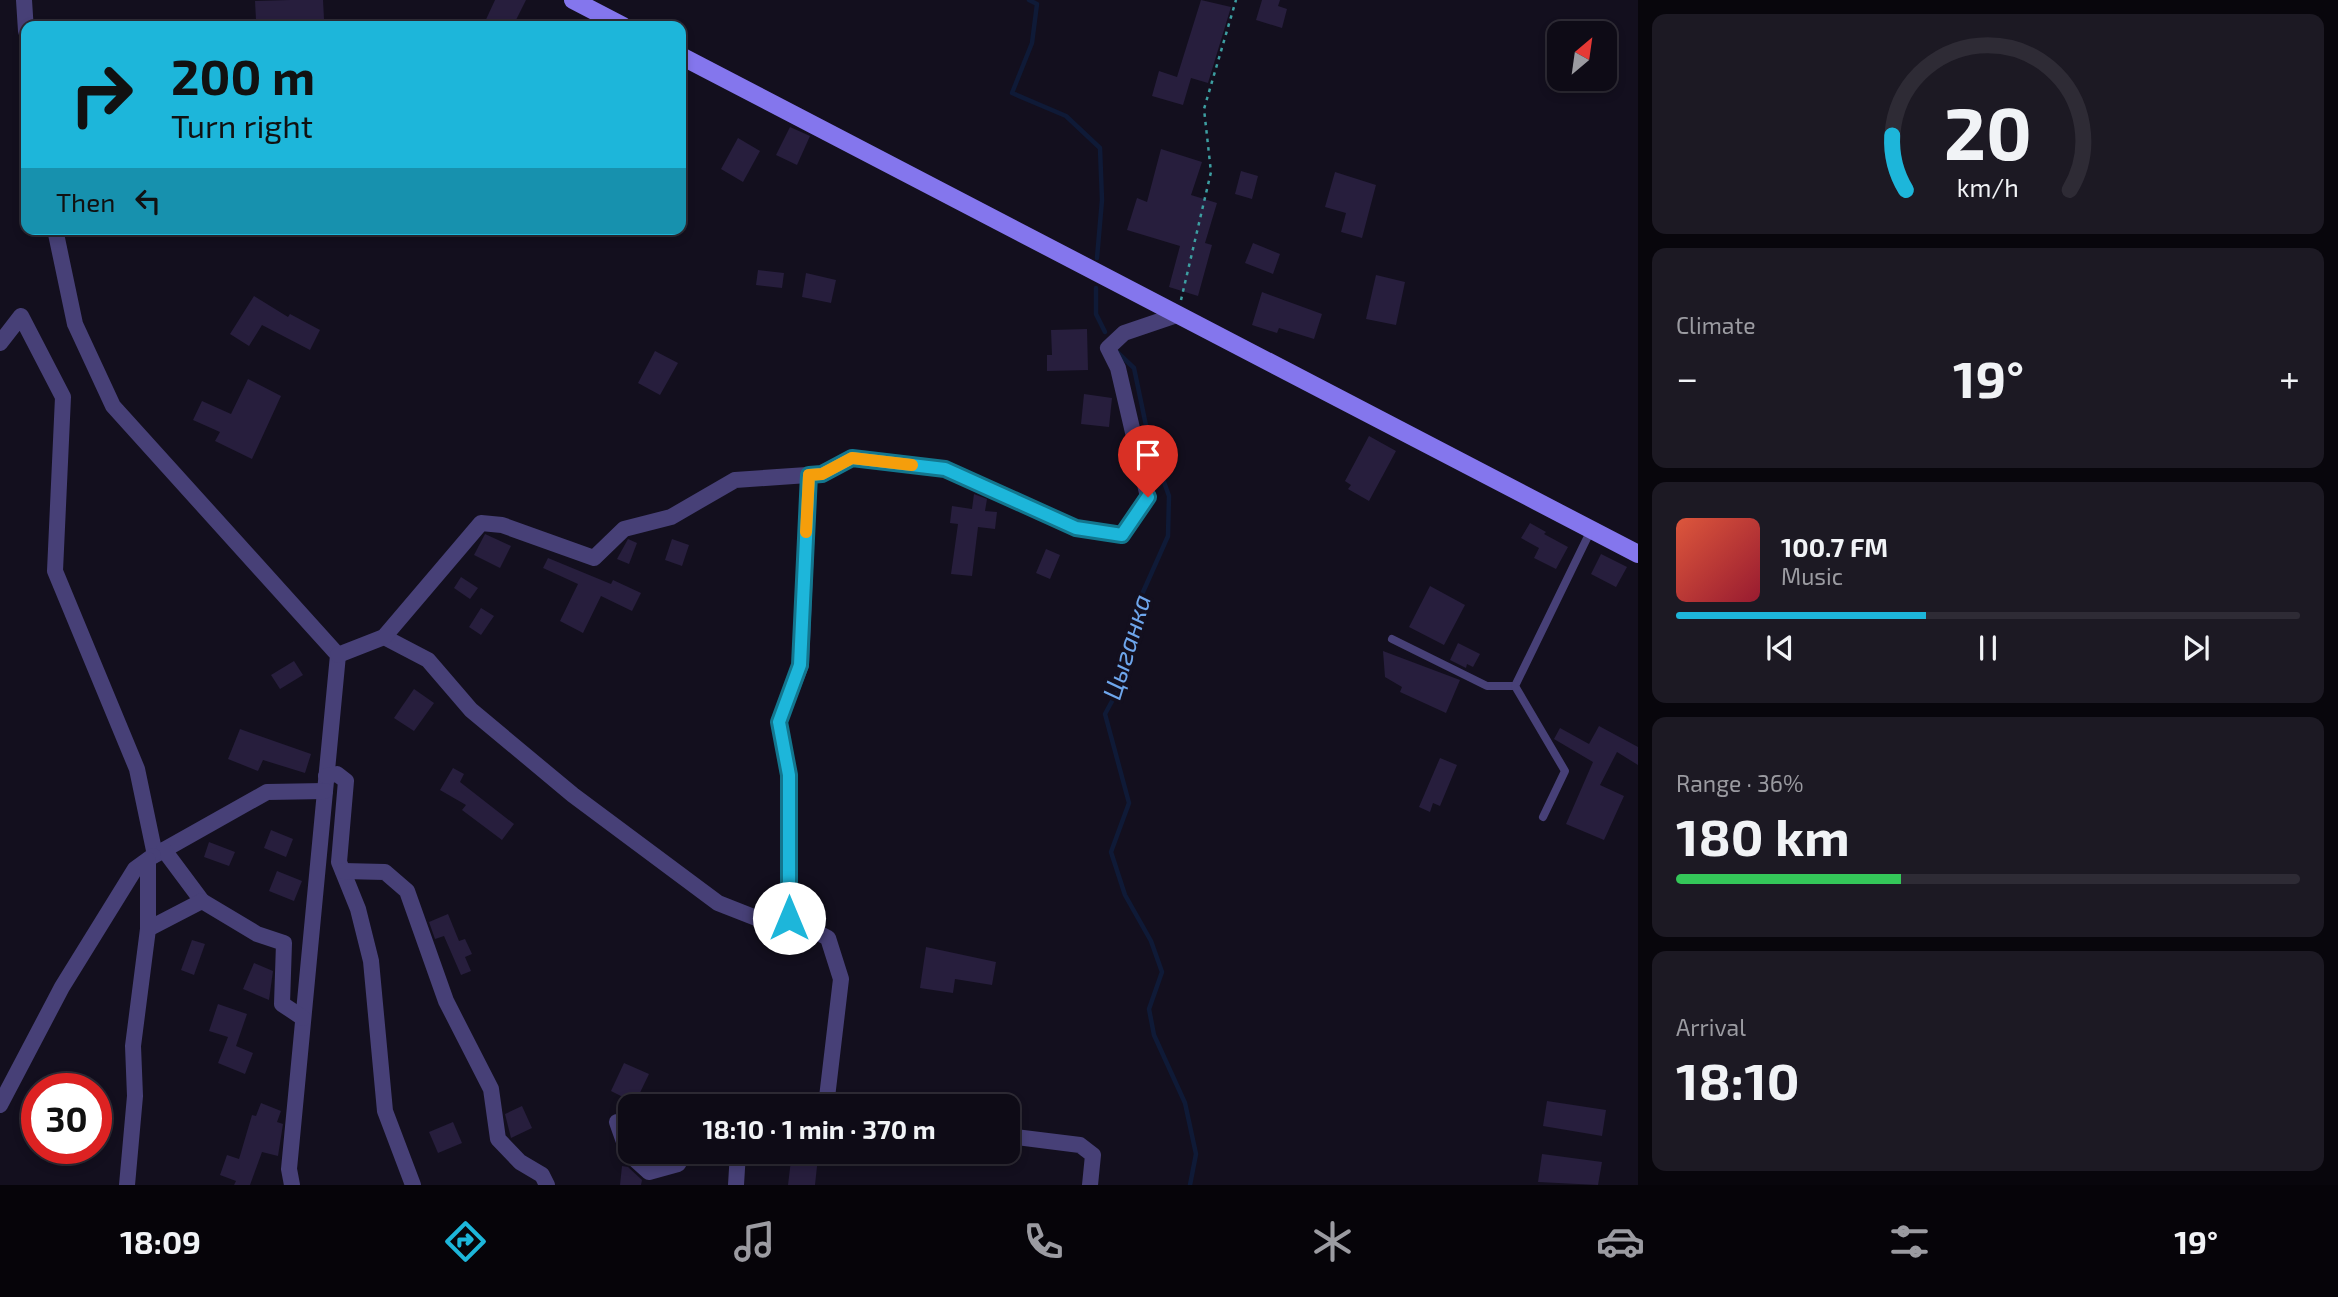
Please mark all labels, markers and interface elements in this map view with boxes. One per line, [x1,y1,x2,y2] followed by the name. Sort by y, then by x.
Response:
[1547,21,1617,91] north arrow
[1547,21,1617,91] map controls
[171,46,315,105] text: 200 m
[56,49,147,140] icon: right
[1944,87,2032,175] text: 20
[171,106,313,144] text: Turn right
[1957,172,2019,202] text: km/h
[129,182,167,220] icon: left
[56,186,115,217] text: Then
[1676,311,1756,339] text: Climate
[1953,346,2024,408] text: 19°
[1676,354,1698,400] text: −
[2279,354,2300,400] text: +
[1118,425,1178,497] pin
[1129,436,1167,474] icon: arrive
[1781,531,1888,562] text: 100.7 FM
[1781,562,1843,590] text: Music
[1095,590,1156,703] water label: Цыганка
[1761,629,1799,667] icon: previous
[1969,629,2007,667] icon: pause
[2177,629,2215,667] icon: next
[1676,769,1804,797] text: Range · 36%
[1676,804,1850,866] text: 180 km
[752,881,826,955] position arrow
[1676,1013,1746,1041] text: Arrival
[1676,1048,1800,1110] text: 18:10
[21,1073,112,1164] speed limit sign: 30
[702,1113,936,1144] text: 18:10 · 1 min · 370 m
[441,1217,490,1266] icon: directions
[730,1217,779,1266] icon: music
[1019,1217,1068,1266] icon: phone
[1308,1217,1357,1266] icon: climate
[1596,1217,1645,1266] icon: car
[1885,1217,1934,1266] icon: filters
[120,1222,201,1260] text: 18:09
[2174,1222,2218,1260] text: 19°

